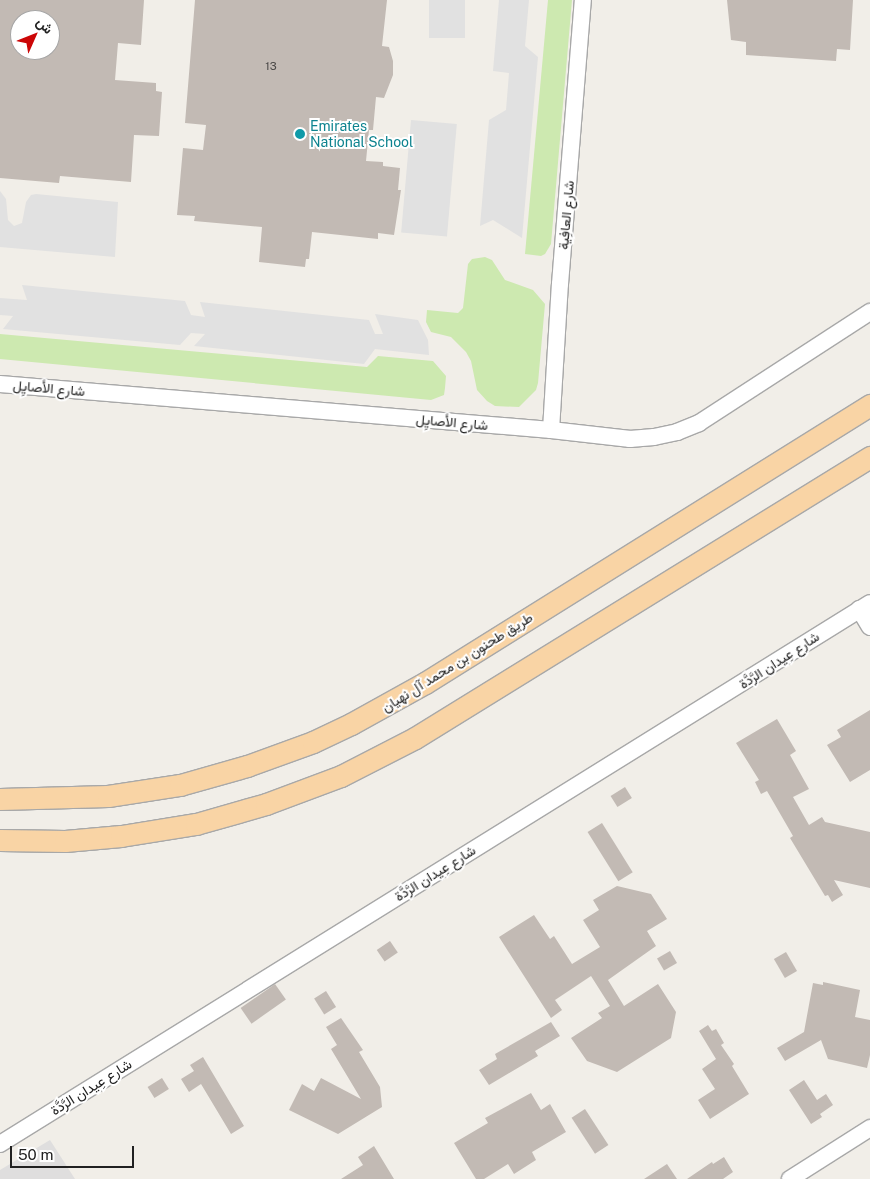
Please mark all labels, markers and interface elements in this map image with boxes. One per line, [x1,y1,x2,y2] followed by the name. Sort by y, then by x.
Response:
[10,10,60,60] north arrow
[33,14,57,37] text: ش
[265,59,277,73] house number: 13
[310,118,413,150] place label: Emirates National School
[294,128,306,140] marker: Emirates National School
[555,180,577,250] street label: شارع العافِية
[12,376,86,400] street label: شارع الأصايِل
[415,410,489,434] street label: شارع الأصايِل
[378,609,536,715] street label: طريق طحنون بن محمد آل نهيان
[736,628,822,692] street label: شارع عِيدان الرَّدَّة
[391,841,479,905] street label: شارع عِيدان الرَّدَّة
[47,1055,135,1119] street label: شارع عِيدان الرَّدَّة
[12,1136,136,1168] scale bar
[18,1146,53,1163] text: 50 m

